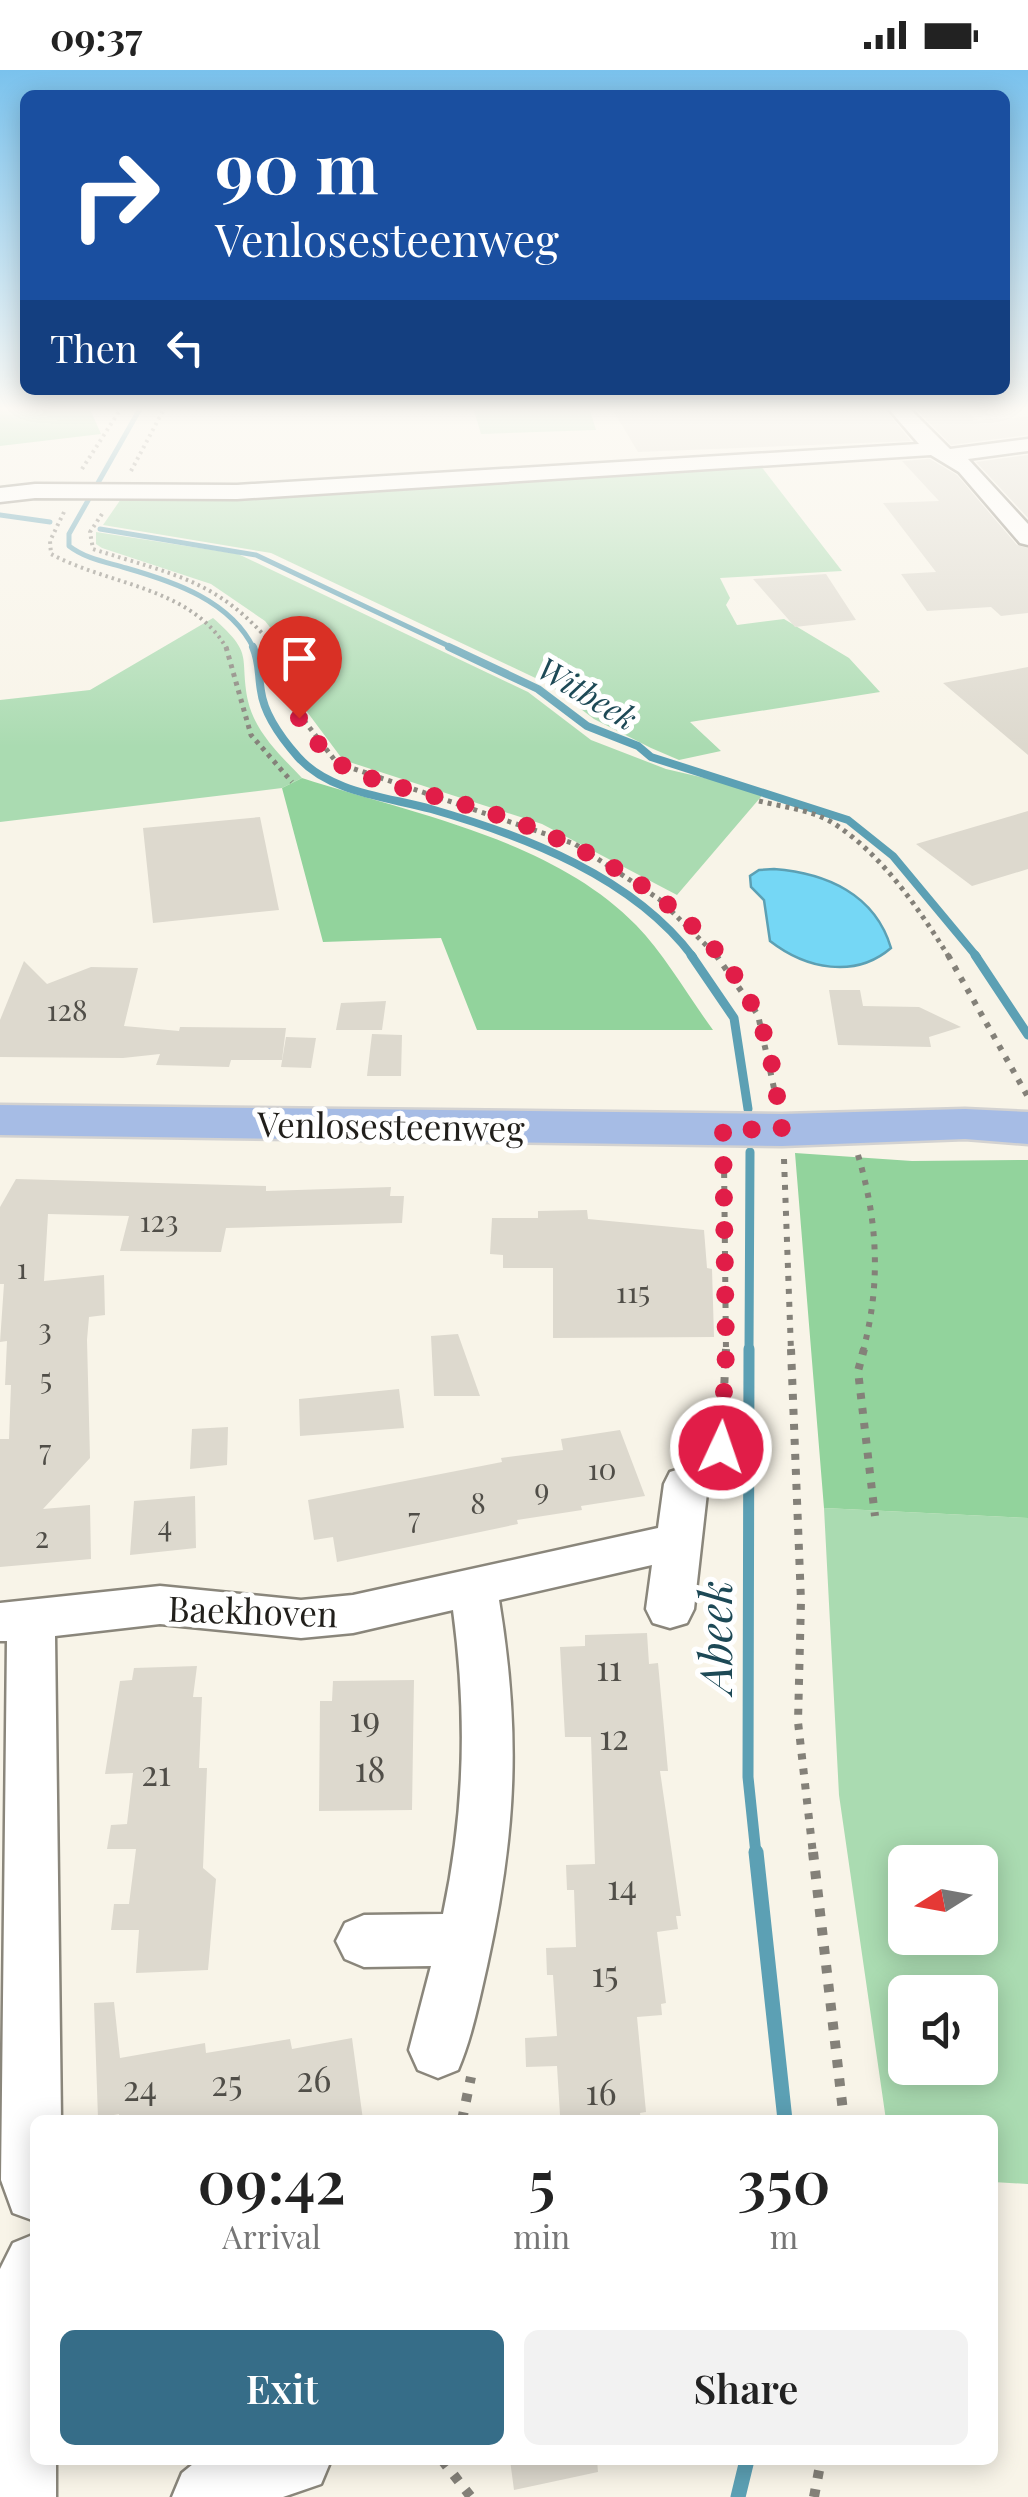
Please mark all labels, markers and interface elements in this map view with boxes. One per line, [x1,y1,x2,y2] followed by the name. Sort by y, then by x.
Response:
[50,10,142,61] text: 09:37
[215,118,379,212] text: 90 m
[50,130,180,260] icon: right
[215,208,559,268] text: Venlosesteenweg
[158,320,213,375] icon: left
[50,322,138,373] text: Then
[257,616,342,719] pin
[272,631,327,686] icon: arrive
[530,645,646,739] water label: Witbeek
[46,989,88,1029] house number: 128
[256,1099,526,1151] street label: Venlosesteenweg
[140,1200,179,1240] house number: 123
[16,1247,28,1287] house number: 1
[616,1271,650,1311] house number: 115
[38,1308,52,1348] house number: 3
[40,1358,52,1398] house number: 5
[669,1396,773,1500] position arrow
[39,1429,51,1469] house number: 7
[587,1448,617,1488] house number: 10
[534,1468,550,1508] house number: 9
[470,1482,486,1522] house number: 8
[408,1497,420,1537] house number: 7
[158,1505,172,1545] house number: 4
[35,1516,49,1556] house number: 2
[683,1581,743,1697] water label: Abeek
[167,1584,339,1636] street label: Baekhoven
[596,1643,622,1690] house number: 11
[350,1694,380,1741] house number: 19
[599,1712,629,1759] house number: 12
[354,1744,386,1791] house number: 18
[141,1748,171,1795] house number: 21
[888,1845,998,1955] north arrow
[888,1845,998,2085] map controls
[607,1862,637,1909] house number: 14
[591,1949,619,1996] house number: 15
[888,1975,998,2085] button: sound
[297,2054,331,2101] house number: 26
[211,2058,243,2105] house number: 25
[123,2063,157,2110] house number: 24
[585,2067,617,2114] house number: 16
[197,2139,346,2219] text: 09:42
[528,2139,555,2219] text: 5
[738,2139,831,2219] text: 350
[222,2214,321,2257] text: Arrival
[513,2214,570,2257] text: min
[770,2214,798,2257] text: m
[60,2330,504,2445] button: Exit
[524,2330,968,2445] button: Share

